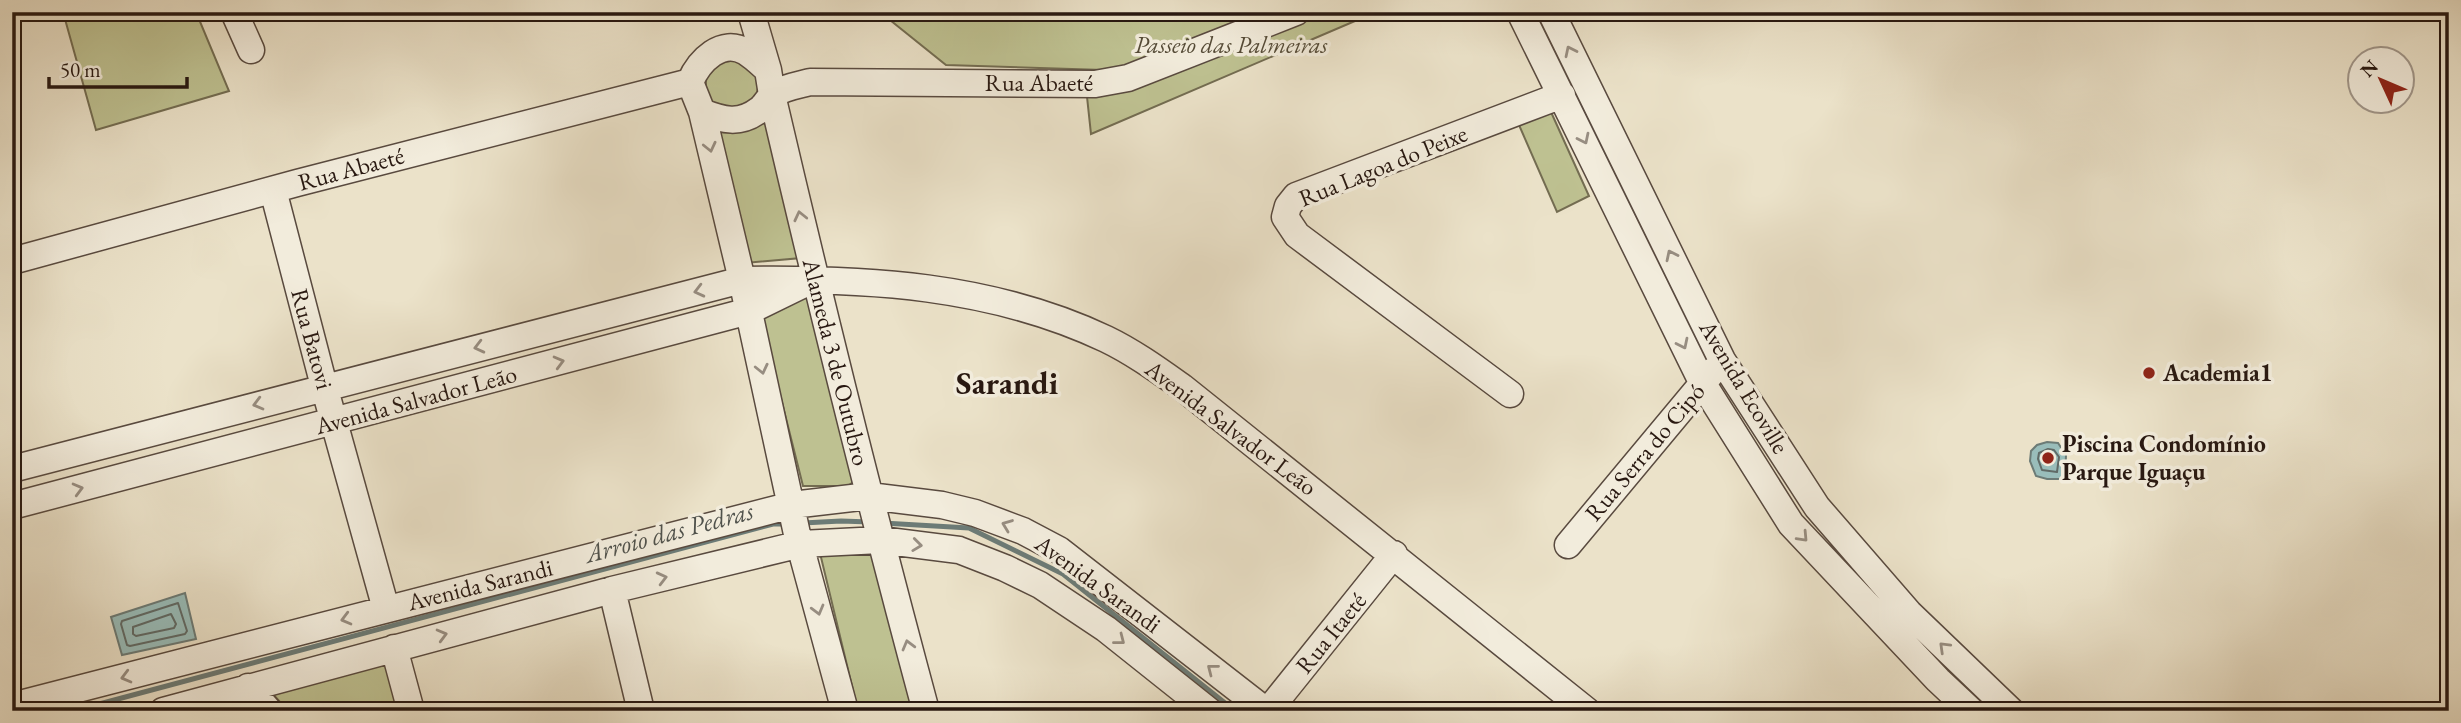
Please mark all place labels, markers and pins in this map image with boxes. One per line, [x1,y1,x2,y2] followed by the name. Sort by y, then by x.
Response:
[2162,357,2272,388] place label: Academia1
[2141,365,2157,381] marker: Academia1
[2062,428,2266,488] place label: Piscina Condomínio Parque Iguaçu
[2040,450,2056,466] marker: Piscina Condomínio Parque Iguaçu

